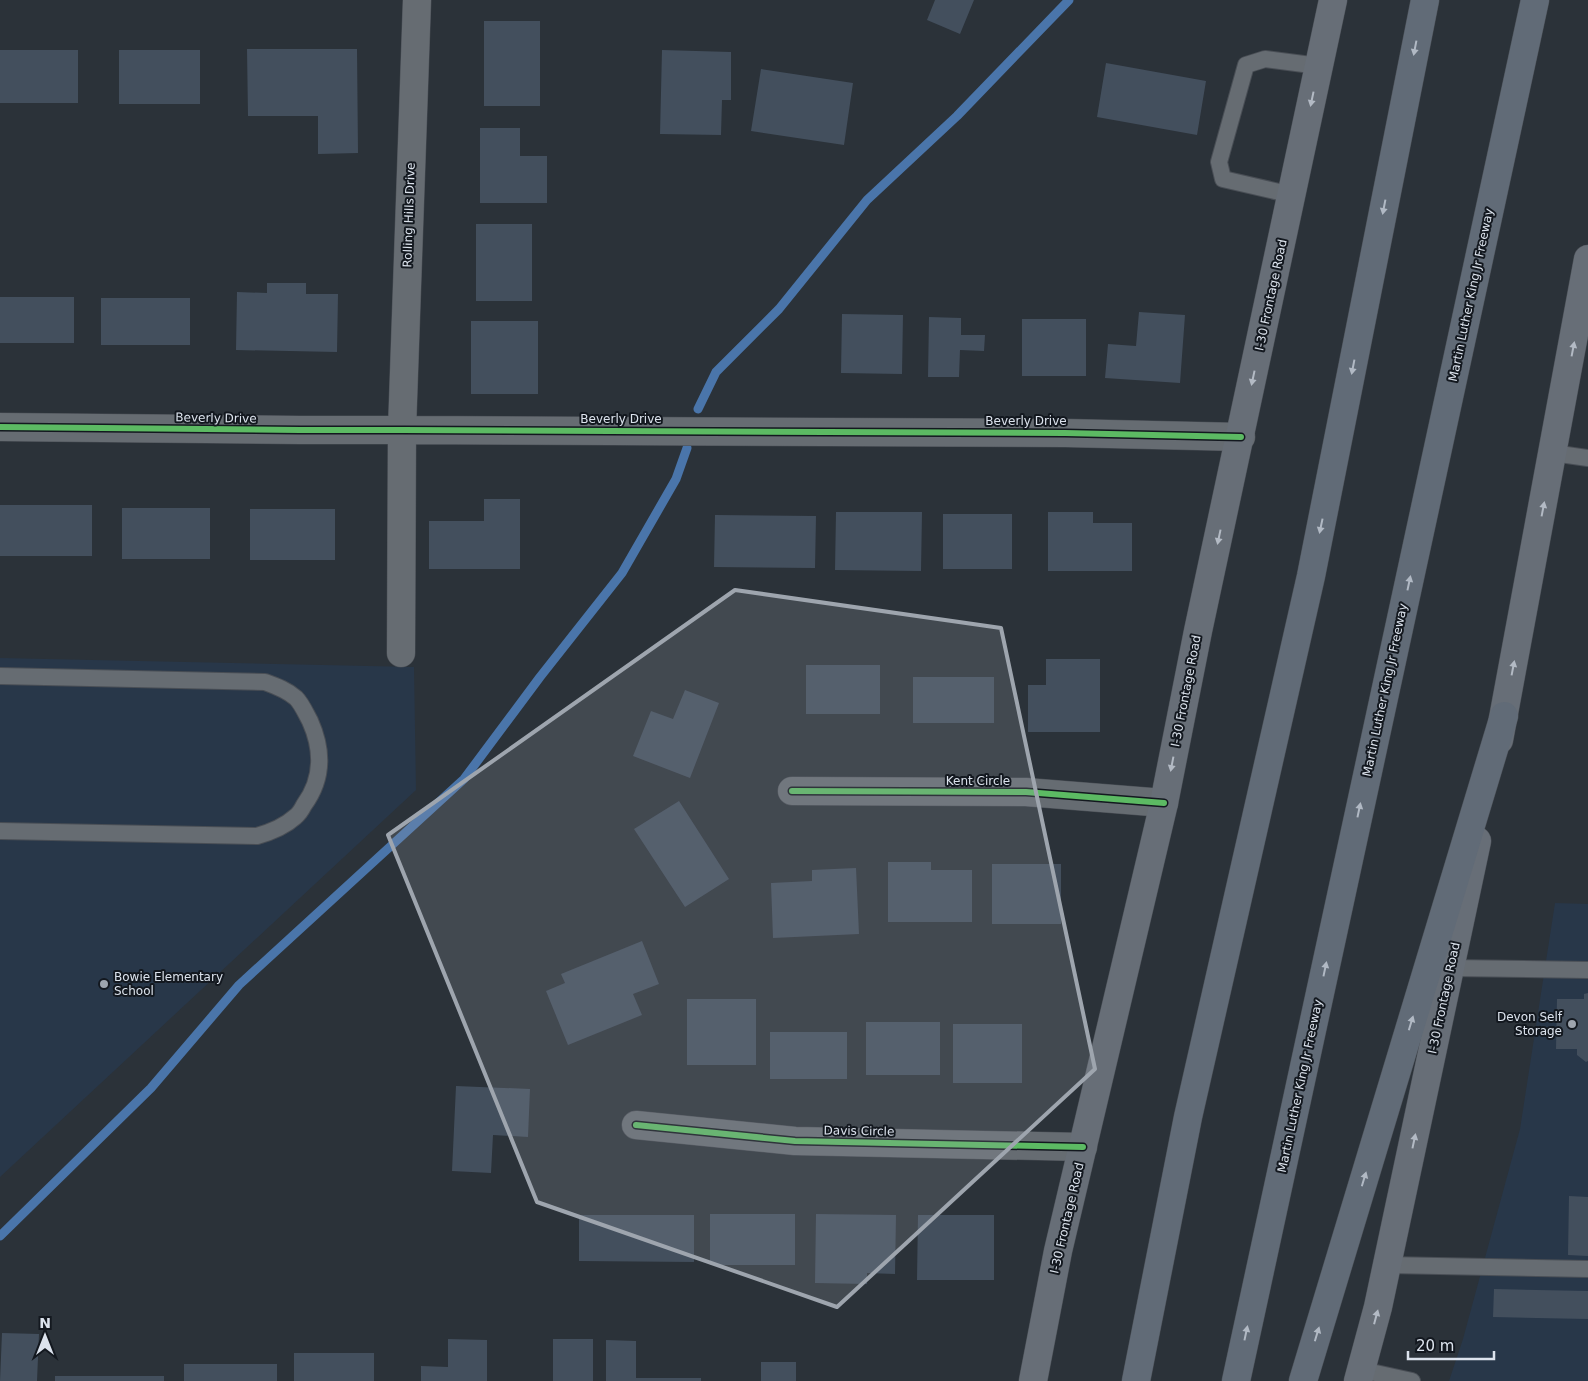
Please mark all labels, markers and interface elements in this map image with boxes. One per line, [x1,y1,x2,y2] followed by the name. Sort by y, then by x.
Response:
[1411,40,1419,56] one-way arrow
[1308,92,1316,108] one-way arrow
[400,162,418,268] street label: Rolling Hills Drive
[1380,200,1388,215] one-way arrow
[1446,207,1496,383] street label: Martin Luther King Jr Freeway
[1252,238,1290,352] street label: I-30 Frontage Road
[1569,341,1577,357] one-way arrow
[1348,359,1356,375] one-way arrow
[1249,370,1257,386] one-way arrow
[175,410,257,426] street label: Beverly Drive
[580,412,662,426] street label: Beverly Drive
[985,414,1067,428] street label: Beverly Drive
[1539,500,1547,516] one-way arrow
[1317,519,1325,534] one-way arrow
[1215,529,1223,544] one-way arrow
[1405,575,1413,591] one-way arrow
[1360,602,1410,778] street label: Martin Luther King Jr Freeway
[1168,634,1204,748] street label: I-30 Frontage Road
[1509,660,1517,676] one-way arrow
[1167,757,1175,773] one-way arrow
[946,774,1010,788] street label: Kent Circle
[1355,803,1363,818] one-way arrow
[1425,941,1463,1055] street label: I-30 Frontage Road
[1321,962,1329,977] one-way arrow
[114,970,223,998] place label: Bowie Elementary School
[98,978,110,990] marker: Bowie Elementary School
[1275,998,1325,1174] street label: Martin Luther King Jr Freeway
[1497,1010,1563,1038] place label: Devon Self Storage
[1408,1016,1416,1031] one-way arrow
[1566,1018,1578,1030] marker: Devon Self Storage
[823,1123,895,1139] street label: Davis Circle
[1410,1134,1418,1149] one-way arrow
[1047,1161,1087,1275] street label: I-30 Frontage Road
[1361,1171,1369,1186] one-way arrow
[1372,1310,1380,1325] one-way arrow
[20,1311,70,1361] north arrow
[39,1315,51,1331] text: N
[1242,1326,1250,1341] one-way arrow
[1314,1327,1322,1342] one-way arrow
[1408,1328,1494,1360] scale bar
[1416,1337,1454,1355] text: 20 m

